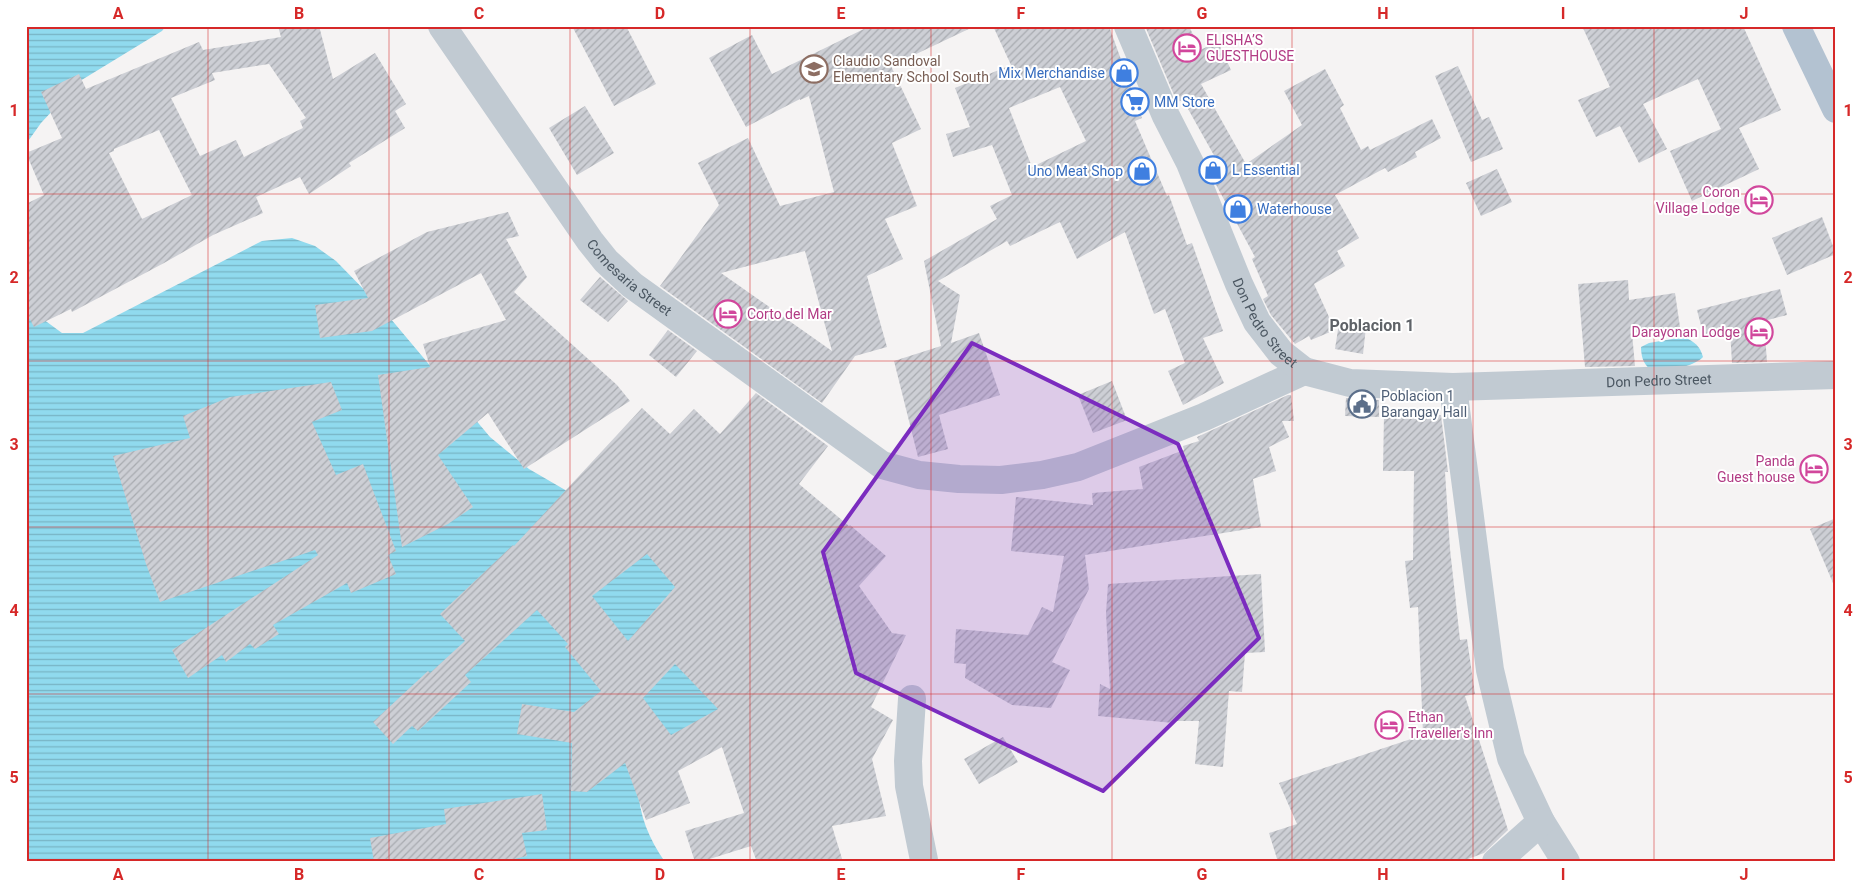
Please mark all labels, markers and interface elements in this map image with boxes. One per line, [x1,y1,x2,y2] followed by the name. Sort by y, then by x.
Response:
[113,4,124,23] text: A
[294,4,304,23] text: B
[474,4,484,23] text: C
[655,4,665,23] text: D
[837,4,846,23] text: E
[1017,4,1026,23] text: F
[1197,4,1208,23] text: G
[1377,4,1389,23] text: H
[1561,4,1565,23] text: I
[1740,4,1748,23] text: J
[1206,32,1294,64] place label: ELISHA’S GUESTHOUSE
[1172,33,1202,63] hotel icon: ELISHA’S GUESTHOUSE
[833,53,989,85] place label: Claudio Sandoval Elementary School South
[799,54,829,84] school or university icon: Claudio Sandoval Elementary School South
[1109,58,1139,88] shop icon: Mix Merchandise
[998,65,1105,81] place label: Mix Merchandise
[1120,87,1150,117] supermarket icon: MM Store
[1154,94,1215,110] place label: MM Store
[9,101,19,120] text: 1
[1843,101,1853,120] text: 1
[1198,155,1228,185] shop icon: L Essential
[1127,156,1157,186] shop icon: Uno Meat Shop
[1232,162,1300,178] place label: L Essential
[1028,163,1123,179] place label: Uno Meat Shop
[1656,184,1740,216] place label: Coron Village Lodge
[1744,185,1774,215] hotel icon: Coron Village Lodge
[1223,194,1253,224] shop icon: Waterhouse
[1257,201,1332,217] place label: Waterhouse
[584,236,675,319] street label: Comesaria Street
[9,268,19,287] text: 2
[1843,268,1853,287] text: 2
[1229,276,1301,371] street label: Don Pedro Street
[713,299,743,329] hotel icon: Corto del Mar
[747,306,832,322] place label: Corto del Mar
[1330,316,1414,335] district label: Poblacion 1
[1744,317,1774,347] hotel icon: Darayonan Lodge
[1631,324,1740,340] place label: Darayonan Lodge
[1606,371,1712,390] street label: Don Pedro Street
[1381,388,1467,420] place label: Poblacion 1 Barangay Hall
[1347,389,1377,419] public building icon: Poblacion 1 Barangay Hall
[9,435,19,454] text: 3
[1843,435,1853,454] text: 3
[1717,453,1795,485] place label: Panda Guest house
[1799,454,1829,484] hotel icon: Panda Guest house
[9,601,19,620] text: 4
[1843,601,1853,620] text: 4
[1408,709,1493,741] place label: Ethan Traveller's Inn
[1374,710,1404,740] hotel icon: Ethan Traveller's Inn
[9,768,19,787] text: 5
[1843,768,1853,787] text: 5
[113,865,124,884] text: A
[294,865,304,884] text: B
[474,865,484,884] text: C
[655,865,665,884] text: D
[837,865,846,884] text: E
[1017,865,1026,884] text: F
[1197,865,1208,884] text: G
[1377,865,1389,884] text: H
[1561,865,1565,884] text: I
[1740,865,1748,884] text: J

